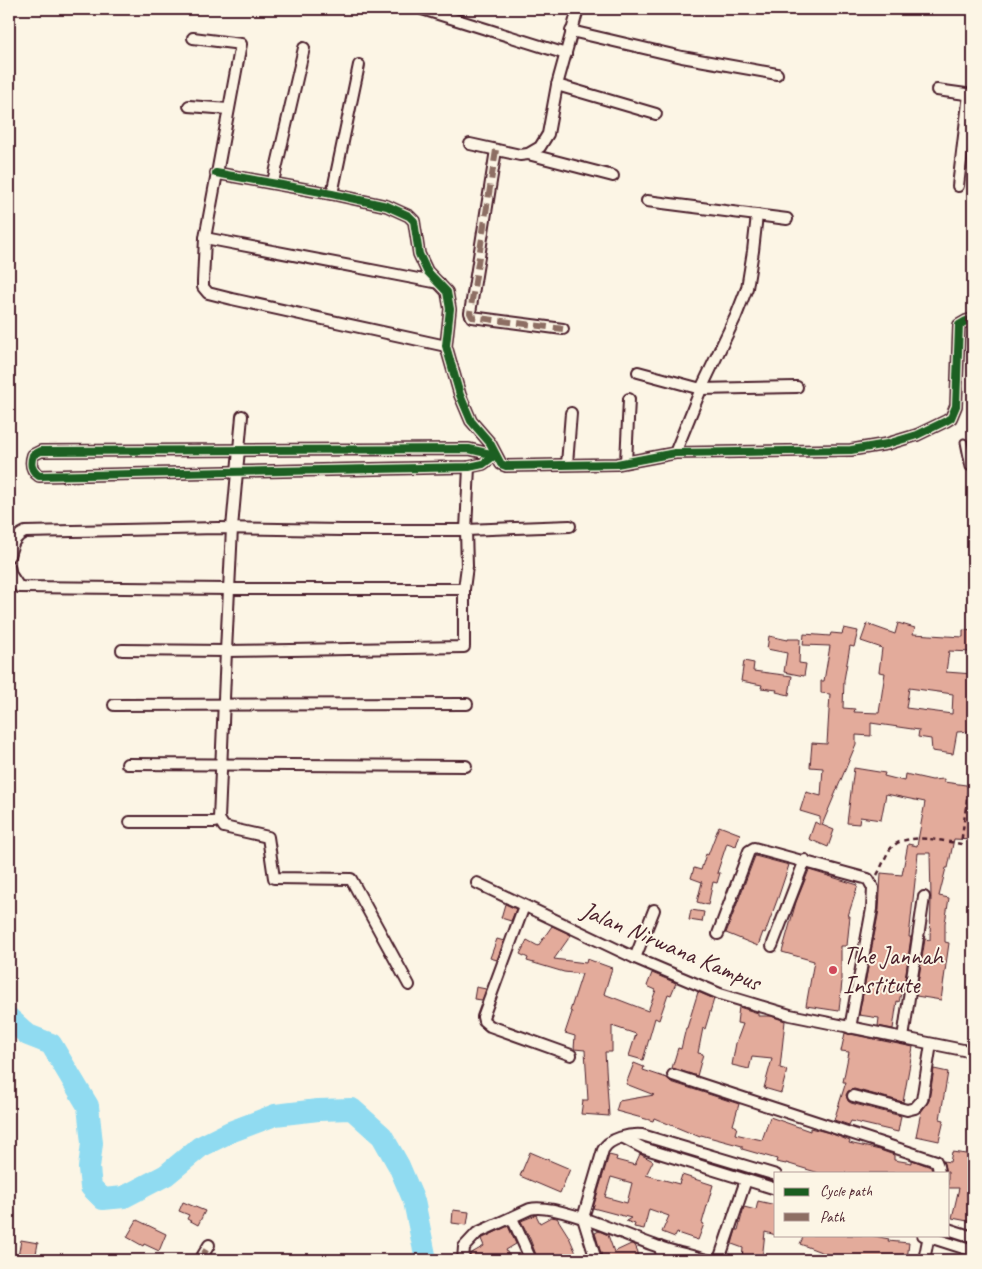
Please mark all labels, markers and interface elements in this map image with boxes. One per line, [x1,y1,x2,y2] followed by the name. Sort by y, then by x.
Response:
[576,893,768,999] street label: Jalan Nirwana Kampus
[843,940,944,1001] place label: The Jannah Institute
[827,964,839,976] marker: The Jannah Institute
[774,1172,950,1236] legend
[820,1182,872,1201] text: Cycle path
[820,1208,846,1227] text: Path

